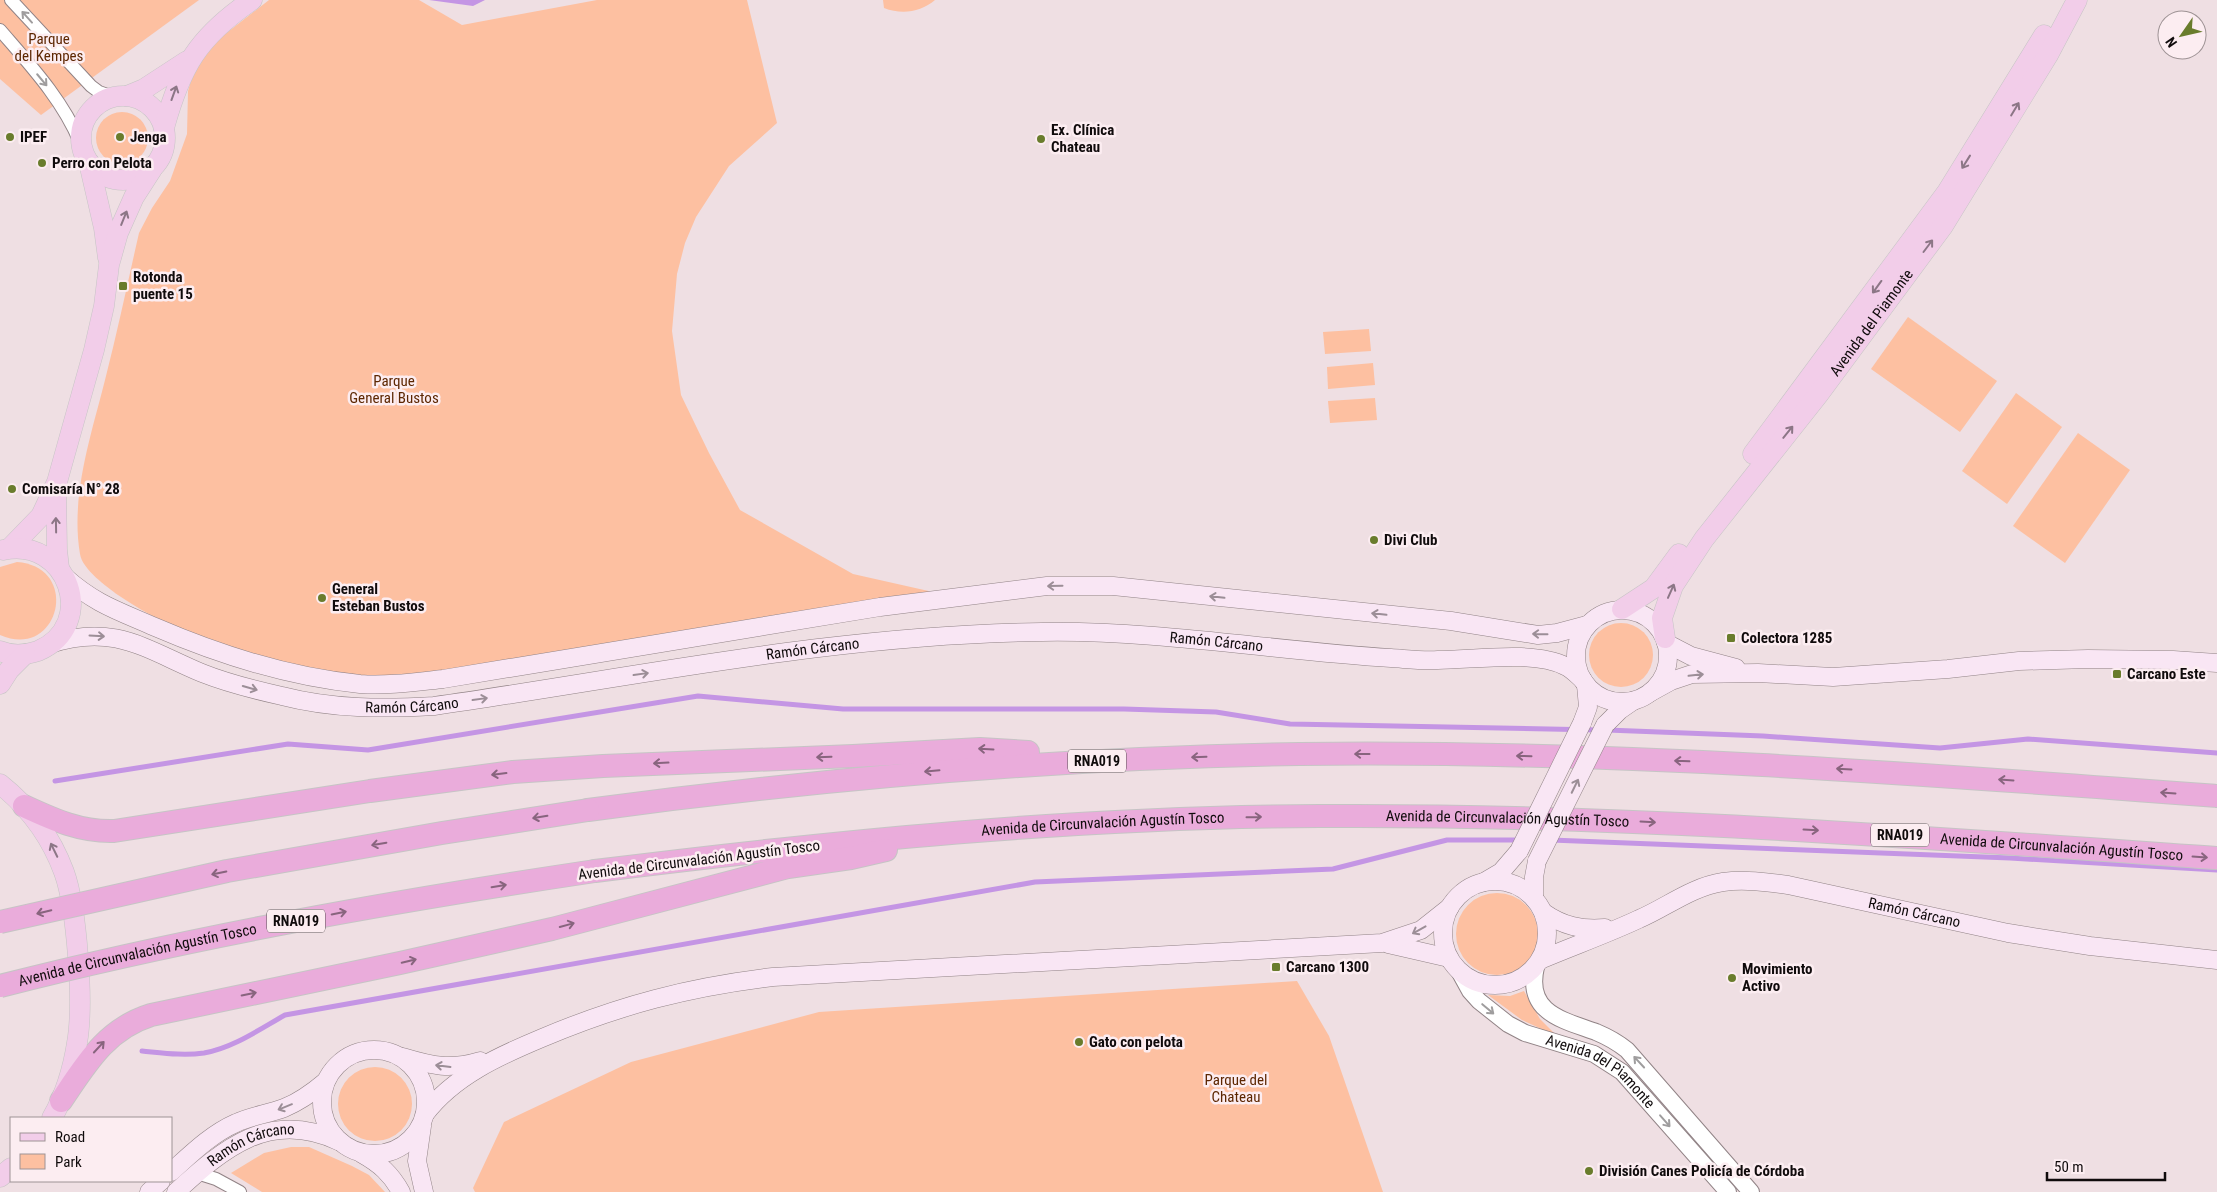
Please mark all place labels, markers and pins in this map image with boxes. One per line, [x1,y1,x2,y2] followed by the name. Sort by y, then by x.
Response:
[1051,121,1114,156] place label: Ex. Clínica Chateau
[20,128,47,146] place label: IPEF
[130,128,167,146] place label: Jenga
[4,131,16,143] marker: IPEF
[114,131,126,143] marker: Jenga
[1035,133,1047,145] marker: Ex. Clínica Chateau
[52,154,152,172] place label: Perro con Pelota
[36,157,48,169] marker: Perro con Pelota
[133,268,193,303] place label: Rotonda puente 15
[117,280,129,292] marker: Rotonda puente 15
[22,480,120,498] place label: Comisaría N° 28
[6,483,18,495] marker: Comisaría N° 28
[1384,531,1437,549] place label: Divi Club
[1368,534,1380,546] marker: Divi Club
[332,580,425,615] place label: General Esteban Bustos
[316,592,328,604] marker: General Esteban Bustos
[1741,629,1832,647] place label: Colectora 1285
[1725,632,1737,644] marker: Colectora 1285
[2127,665,2206,683] place label: Carcano Este
[2111,668,2123,680] marker: Carcano Este
[1286,958,1369,976] place label: Carcano 1300
[1742,960,1813,995] place label: Movimiento Activo
[1270,961,1282,973] marker: Carcano 1300
[1726,972,1738,984] marker: Movimiento Activo
[1089,1033,1183,1051] place label: Gato con pelota
[1073,1036,1085,1048] marker: Gato con pelota
[1599,1162,1804,1180] place label: División Canes Policía de Córdoba
[1583,1165,1595,1177] marker: División Canes Policía de Córdoba

